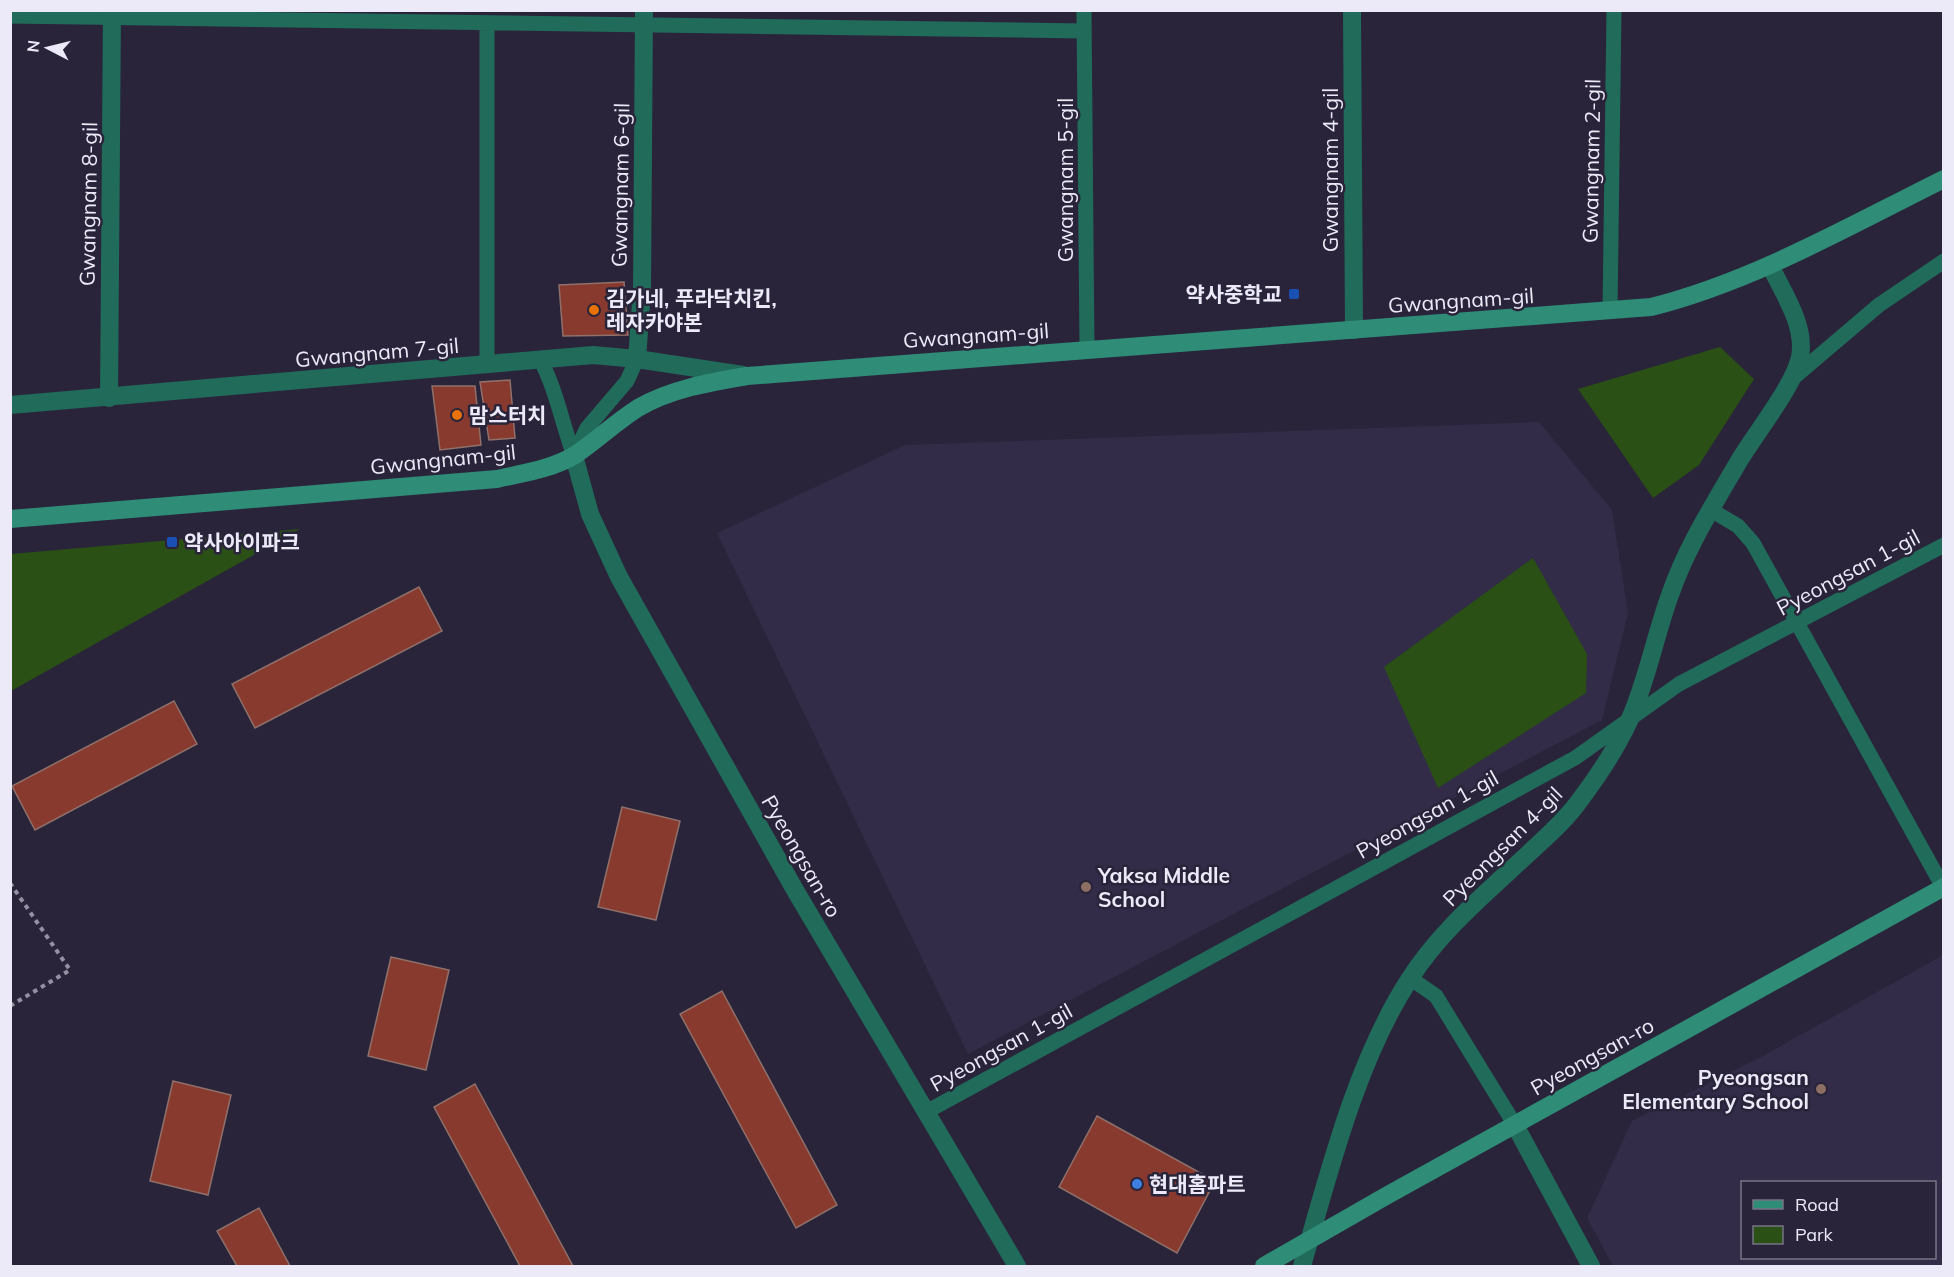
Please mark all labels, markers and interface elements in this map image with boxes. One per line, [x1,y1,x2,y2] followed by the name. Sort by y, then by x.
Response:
[18,18,78,78] north arrow
[22,39,44,53] text: N
[1577,79,1605,243] street label: Gwangnam 2-gil
[1317,88,1343,252] street label: Gwangnam 4-gil
[1052,98,1078,262] street label: Gwangnam 5-gil
[606,103,634,267] street label: Gwangnam 6-gil
[74,122,102,286] street label: Gwangnam 8-gil
[1185,281,1282,307] place label: 약사중학교
[1387,282,1535,318] street label: Gwangnam-gil
[606,285,777,335] place label: 김가네, 푸라닥치킨, 레자카야본
[1287,287,1301,301] marker: 약사중학교
[587,303,601,317] marker: 김가네, 푸라닥치킨, 레자카야본
[902,317,1050,353] street label: Gwangnam-gil
[294,332,460,372] street label: Gwangnam 7-gil
[469,402,546,428] place label: 맘스터치
[450,408,464,422] marker: 맘스터치
[369,438,517,480] street label: Gwangnam-gil
[1772,523,1924,621] street label: Pyeongsan 1-gil
[184,529,300,555] place label: 약사아이파크
[165,535,179,549] marker: 약사아이파크
[1351,764,1503,864] street label: Pyeongsan 1-gil
[1437,781,1567,911] street label: Pyeongsan 4-gil
[757,790,847,922] street label: Pyeongsan-ro
[1097,862,1230,912] place label: Yaksa Middle School
[1079,880,1093,894] marker: Yaksa Middle School
[925,997,1077,1097] street label: Pyeongsan 1-gil
[1526,1011,1658,1101] street label: Pyeongsan-ro
[1622,1064,1809,1114] place label: Pyeongsan Elementary School
[1814,1082,1828,1096] marker: Pyeongsan Elementary School
[1149,1171,1246,1197] place label: 현대홈파트
[1130,1177,1144,1191] marker: 현대홈파트
[1741,1181,1936,1259] legend
[1795,1193,1839,1216] text: Road
[1795,1223,1834,1246] text: Park

